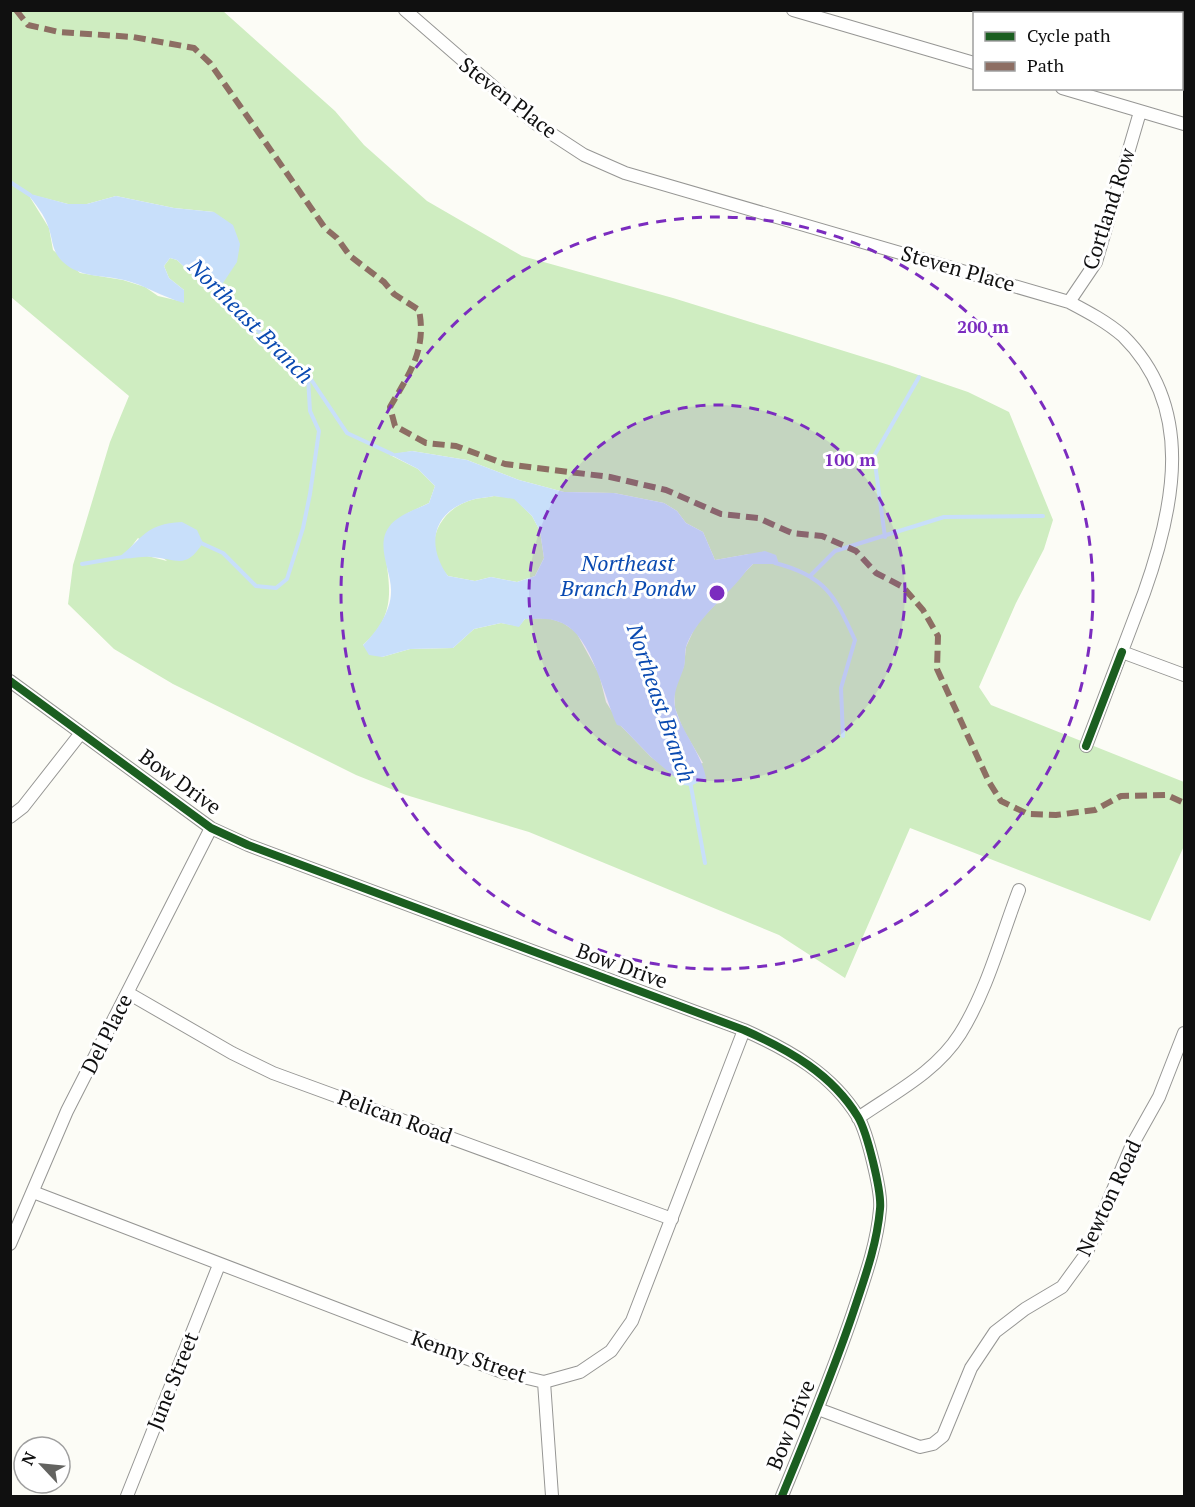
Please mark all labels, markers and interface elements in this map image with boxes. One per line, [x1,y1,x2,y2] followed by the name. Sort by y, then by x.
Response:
[973,12,1183,90] legend
[1027,23,1111,47] text: Cycle path
[454,50,563,144] street label: Steven Place
[1027,53,1064,77] text: Path
[1075,144,1141,273] street label: Cortland Row
[898,238,1018,298] street label: Steven Place
[182,251,320,389] water label: Northeast Branch
[957,314,1009,338] text: 200 m
[824,447,876,471] text: 100 m
[559,548,696,602] water label: Northeast Branch Pondw
[707,583,727,603] centre of rings
[620,619,702,786] water label: Northeast Branch
[134,742,227,820] street label: Bow Drive
[573,936,672,994] street label: Bow Drive
[74,989,138,1078] street label: Del Place
[334,1082,457,1150] street label: Pelican Road
[1069,1135,1147,1260] street label: Newton Road
[408,1323,531,1389] street label: Kenny Street
[140,1327,204,1434] street label: June Street
[759,1375,821,1474] street label: Bow Drive
[12,1435,72,1495] north arrow
[16,1448,41,1469] text: N

